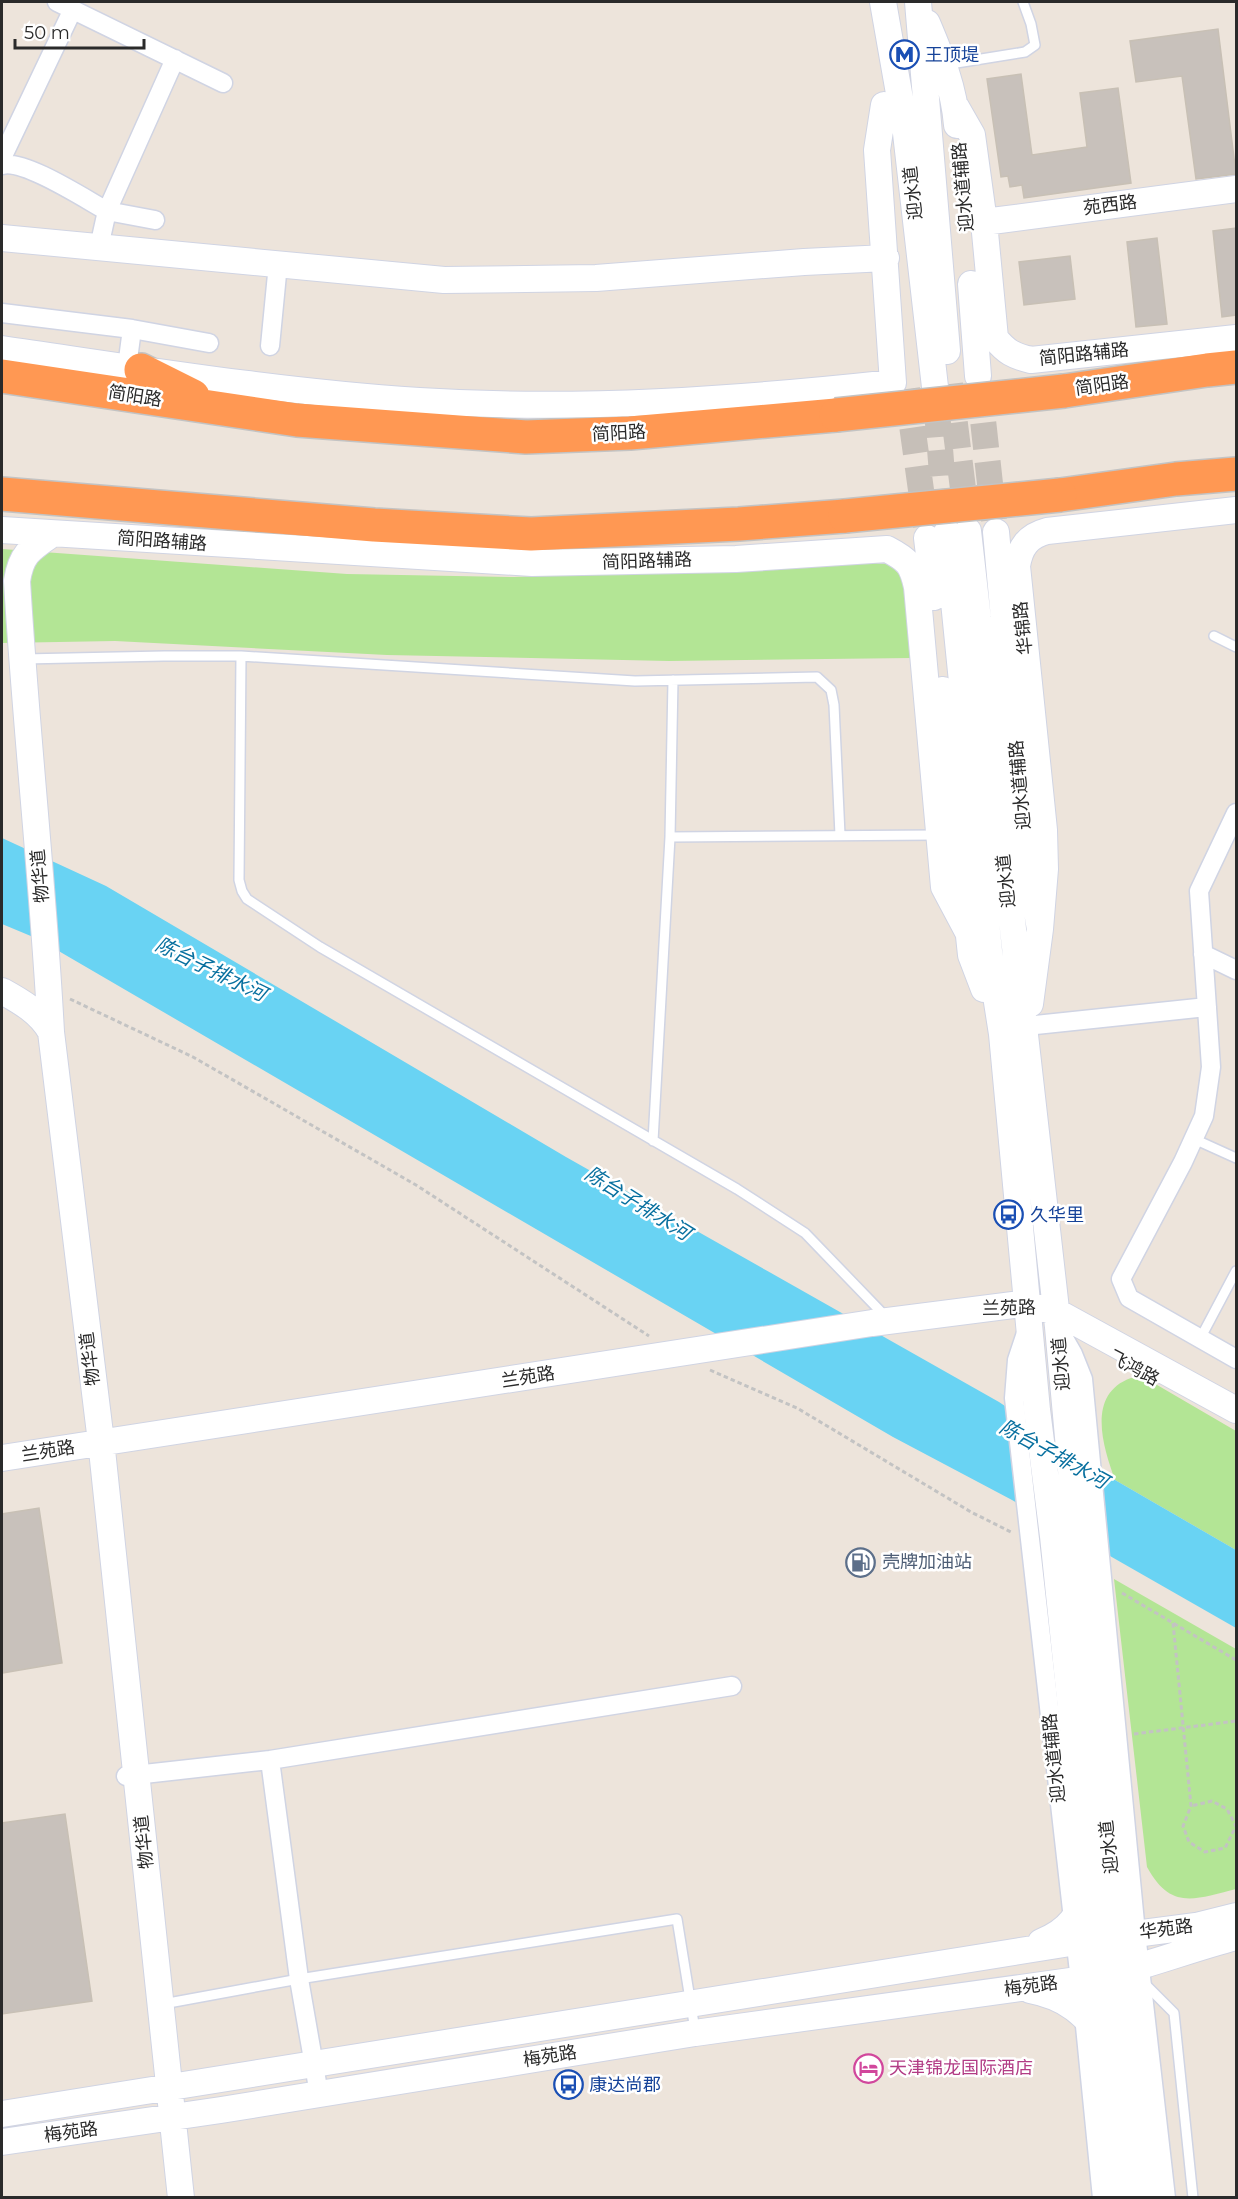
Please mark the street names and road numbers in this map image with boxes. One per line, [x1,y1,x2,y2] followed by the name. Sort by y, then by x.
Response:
[948,141,978,233] street label: 迎水道辅路
[899,165,927,221] street label: 迎水道
[1082,191,1138,219] street label: 苑西路
[1038,338,1130,370] street label: 简阳路辅路
[1074,370,1130,400] street label: 简阳路
[107,381,163,411] street label: 简阳路
[591,421,647,445] street label: 简阳路
[116,527,208,555] street label: 简阳路辅路
[602,548,692,574] street label: 简阳路辅路
[1009,600,1037,656] street label: 华锦路
[1005,739,1035,831] street label: 迎水道辅路
[27,848,53,904] street label: 物华道
[992,853,1020,909] street label: 迎水道
[982,1297,1036,1319] street label: 兰苑路
[76,1331,104,1387] street label: 物华道
[1048,1336,1074,1392] street label: 迎水道
[1105,1346,1163,1390] street label: 飞鸿路
[500,1362,556,1392] street label: 兰苑路
[20,1436,76,1466] street label: 兰苑路
[1038,1712,1070,1804] street label: 迎水道辅路
[130,1814,158,1870] street label: 物华道
[1095,1819,1123,1875] street label: 迎水道
[1138,1915,1194,1943] street label: 华苑路
[1003,1971,1059,2001] street label: 梅苑路
[522,2041,578,2071] street label: 梅苑路
[43,2117,99,2147] street label: 梅苑路

